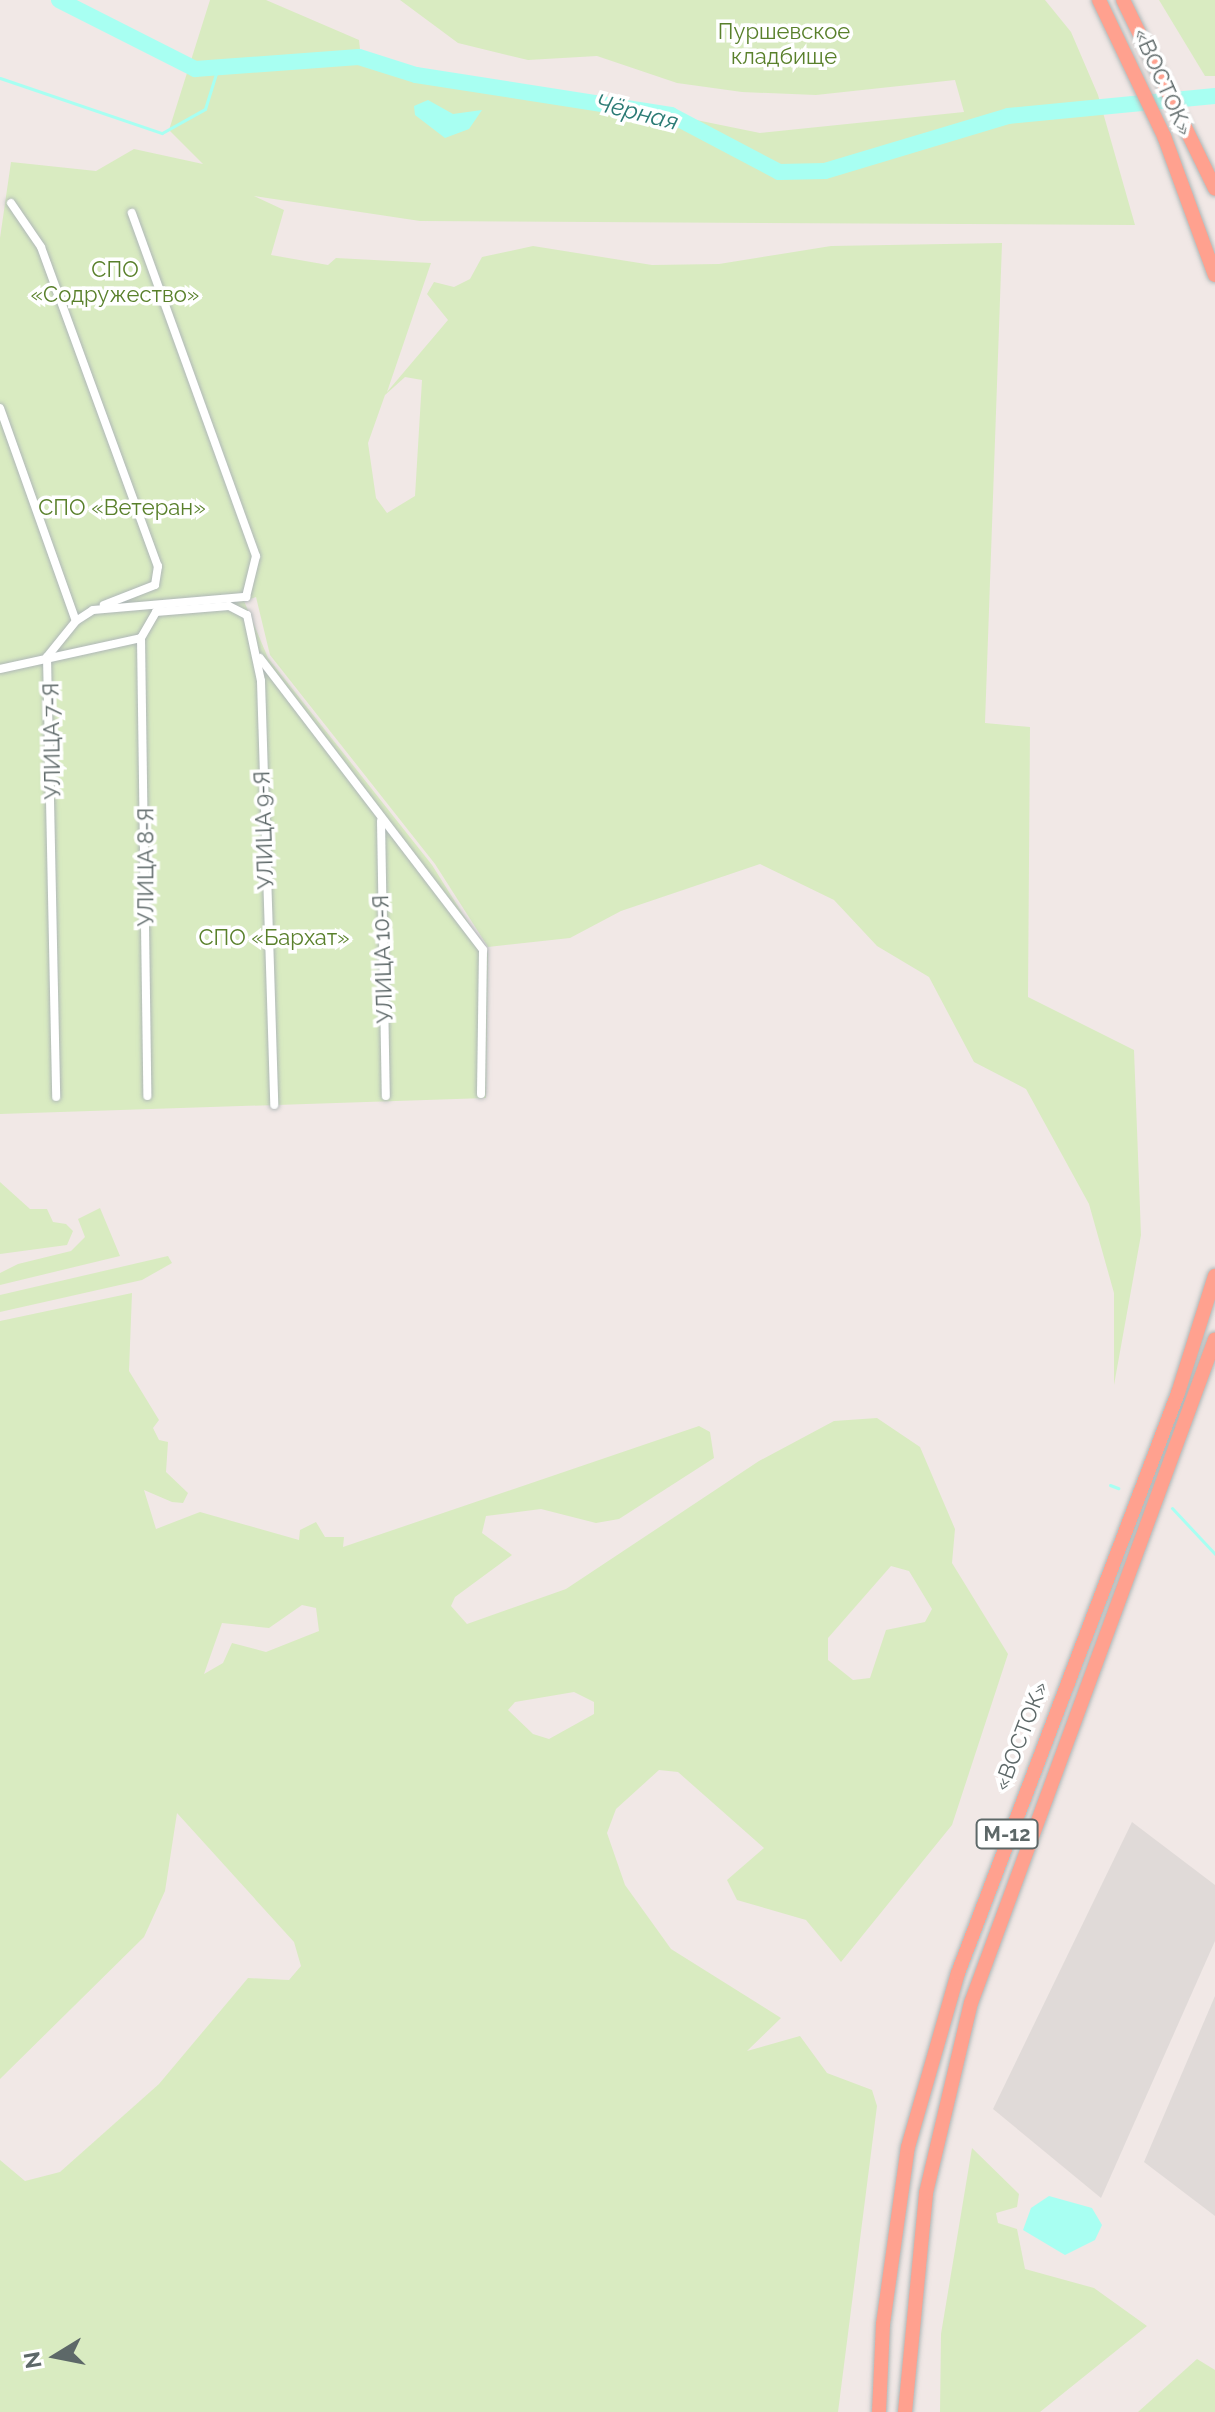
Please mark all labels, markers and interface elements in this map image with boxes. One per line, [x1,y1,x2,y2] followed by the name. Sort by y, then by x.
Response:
[718,18,850,70] park label: Пуршевское кладбище
[1128,24,1198,140] street label: «ВОСТОК»
[592,88,682,136] water label: Чёрная
[31,256,199,308] park label: СПО «Содружество»
[38,495,206,521] park label: СПО «Ветеран»
[38,682,66,800] street label: УЛИЦА 7-Я
[249,770,279,890] street label: УЛИЦА 9-Я
[133,807,159,927] street label: УЛИЦА 8-Я
[368,894,398,1024] street label: УЛИЦА 10-Я
[198,925,350,951] park label: СПО «Бархат»
[988,1678,1054,1794] street label: «ВОСТОК»
[975,1818,1039,1850] road number: М-12
[16,2316,96,2396] north arrow
[18,2350,47,2371] text: N

